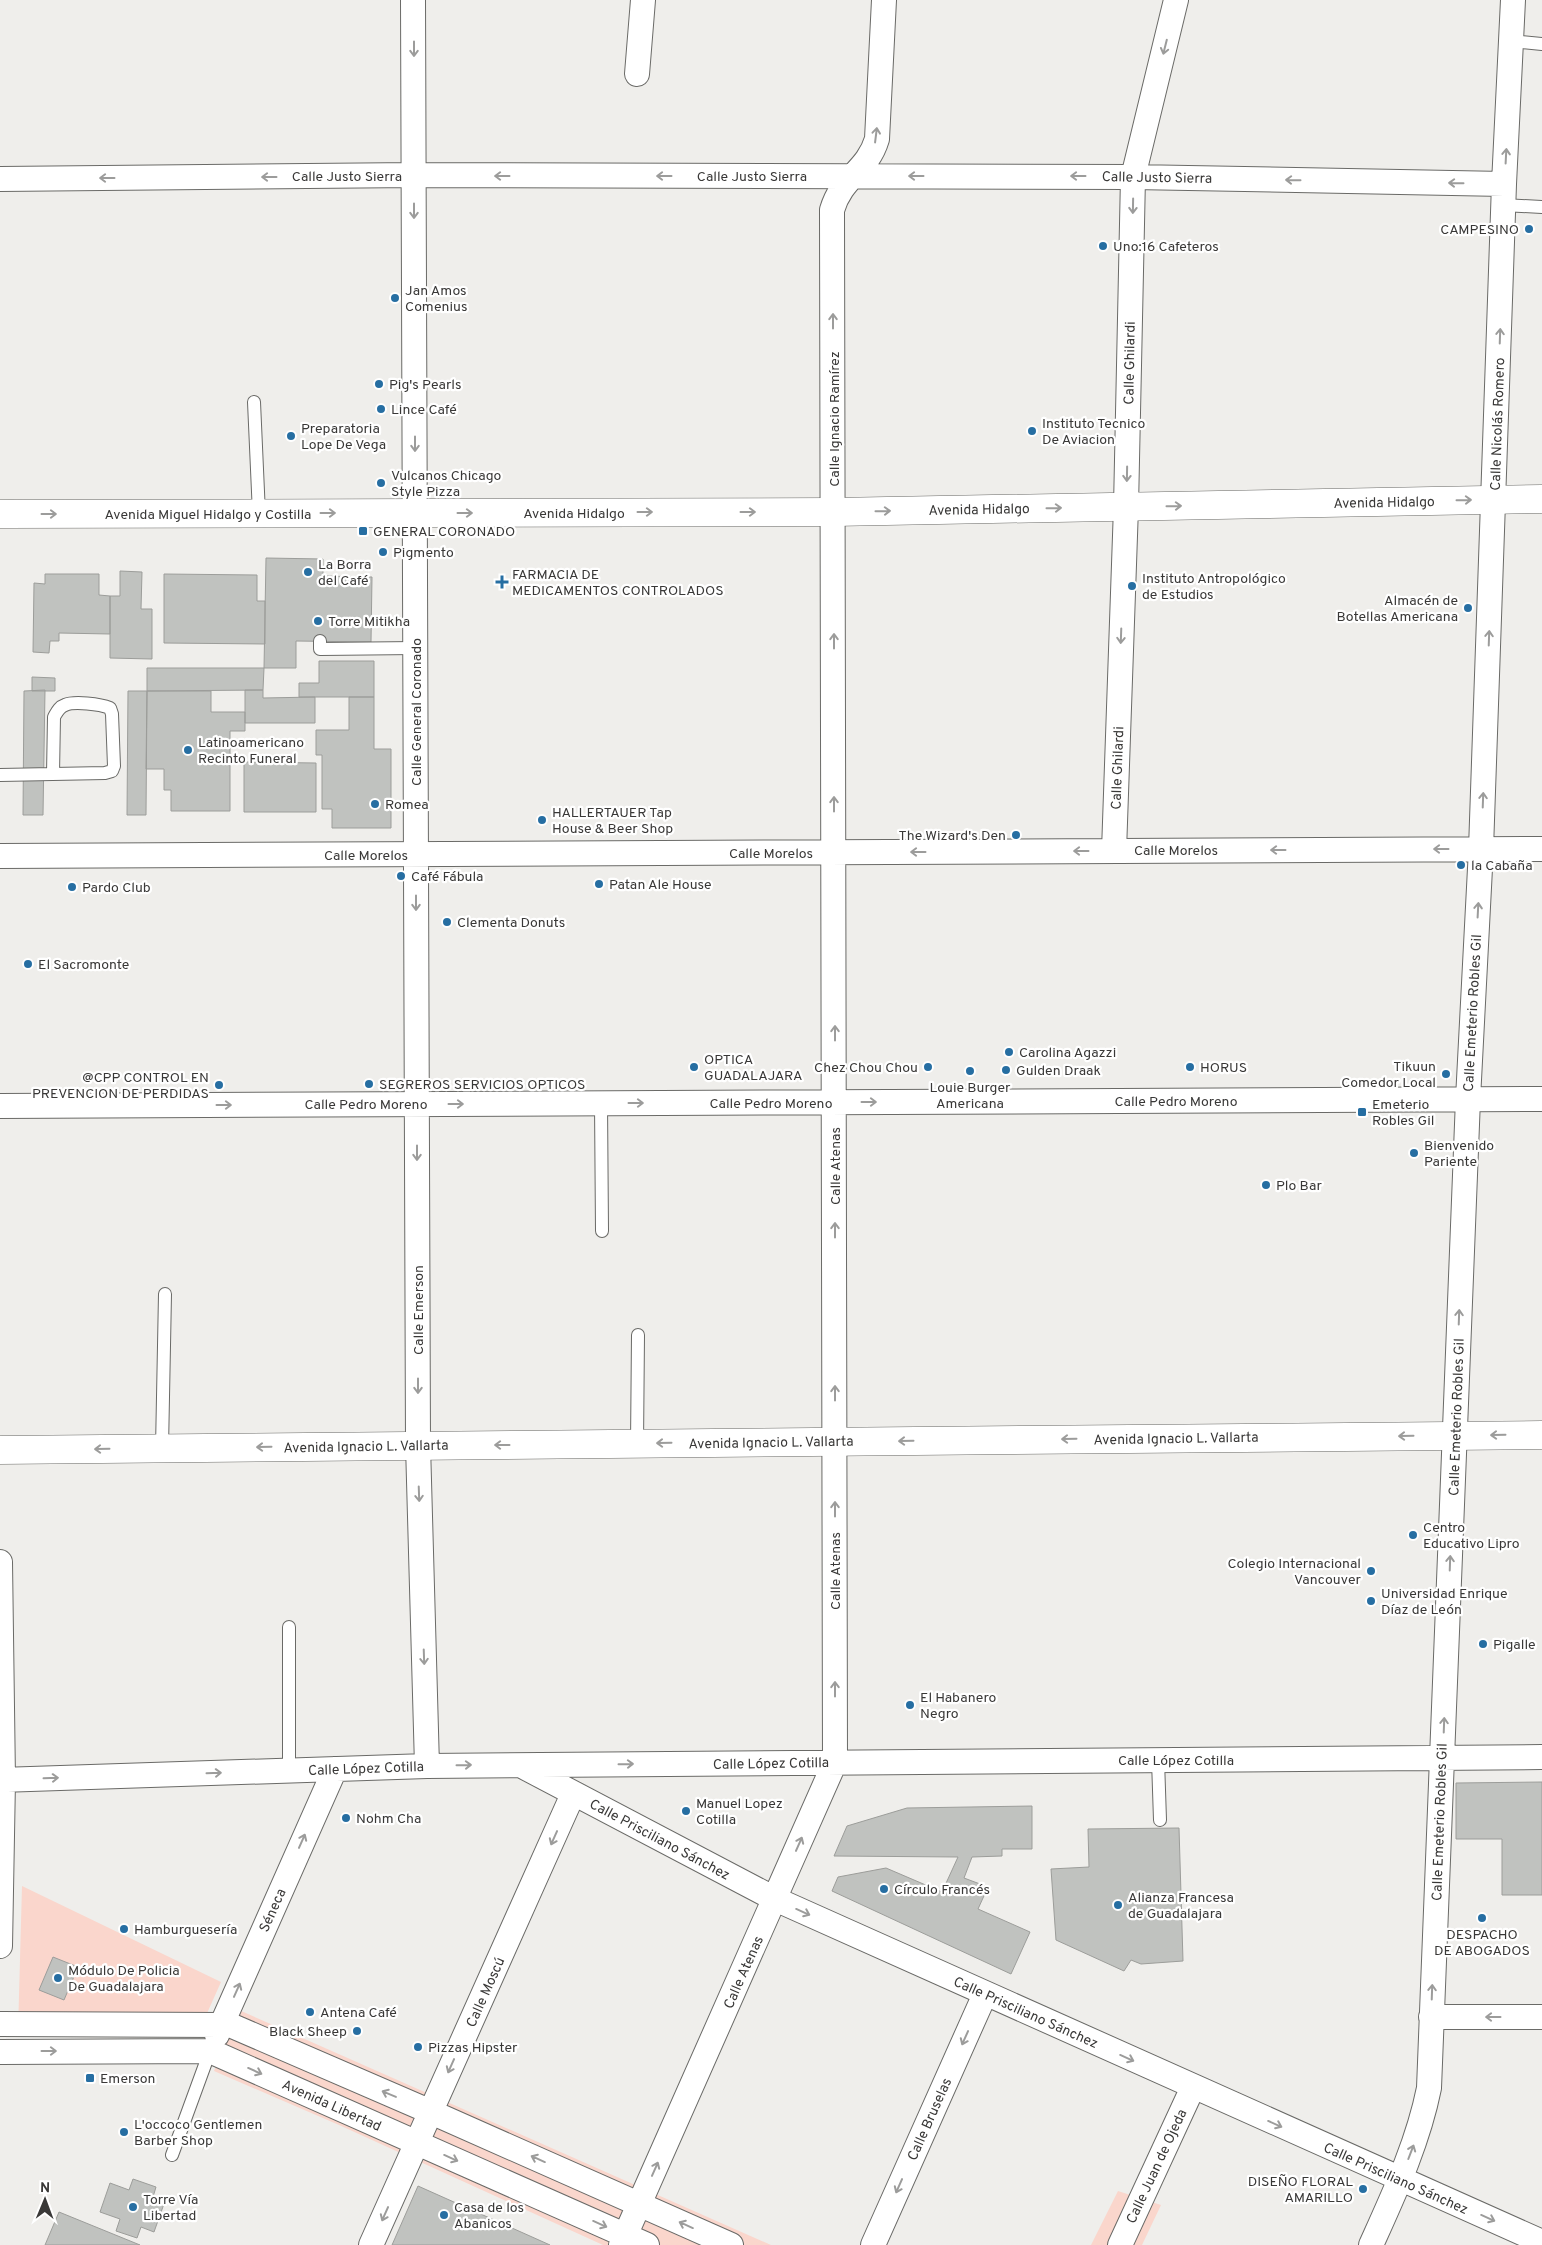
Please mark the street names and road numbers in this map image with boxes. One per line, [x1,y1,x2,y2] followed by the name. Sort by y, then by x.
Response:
[292,169,402,186] street label: Calle Justo Sierra
[697,169,807,186] street label: Calle Justo Sierra
[1102,169,1212,188] street label: Calle Justo Sierra
[1121,321,1140,405] street label: Calle Ghilardi
[827,351,844,487] street label: Calle Ignacio Ramírez
[1488,357,1509,491] street label: Calle Nicolás Romero
[1333,494,1435,513] street label: Avenida Hidalgo
[928,501,1030,520] street label: Avenida Hidalgo
[523,506,625,523] street label: Avenida Hidalgo
[105,507,311,524] street label: Avenida Miguel Hidalgo y Costilla
[409,638,426,786] street label: Calle General Coronado
[1109,726,1128,810] street label: Calle Ghilardi
[1134,843,1218,860] street label: Calle Morelos
[729,846,813,863] street label: Calle Morelos
[324,848,408,865] street label: Calle Morelos
[1461,934,1486,1092] street label: Calle Emeterio Robles Gil
[1115,1094,1238,1111] street label: Calle Pedro Moreno
[710,1096,833,1113] street label: Calle Pedro Moreno
[305,1097,428,1114] street label: Calle Pedro Moreno
[828,1127,845,1205] street label: Calle Atenas
[411,1265,428,1355] street label: Calle Emerson
[1446,1338,1469,1496] street label: Calle Emeterio Robles Gil
[1093,1430,1259,1449] street label: Avenida Ignacio L. Vallarta
[688,1434,854,1453] street label: Avenida Ignacio L. Vallarta
[283,1438,449,1457] street label: Avenida Ignacio L. Vallarta
[828,1532,845,1610] street label: Calle Atenas
[1429,1743,1452,1901] street label: Calle Emeterio Robles Gil
[1118,1753,1234,1770] street label: Calle López Cotilla
[713,1755,829,1774] street label: Calle López Cotilla
[308,1759,424,1780] street label: Calle López Cotilla
[586,1796,732,1885] street label: Calle Prisciliano Sánchez
[256,1886,290,1935] street label: Séneca
[721,1933,768,2012] street label: Calle Atenas
[463,1955,509,2030] street label: Calle Moscú
[950,1974,1100,2053] street label: Calle Prisciliano Sánchez
[905,2076,956,2164] street label: Calle Bruselas
[279,2077,384,2136] street label: Avenida Libertad
[1123,2107,1191,2227] street label: Calle Juan de Ojeda
[1320,2140,1470,2219] street label: Calle Prisciliano Sánchez

